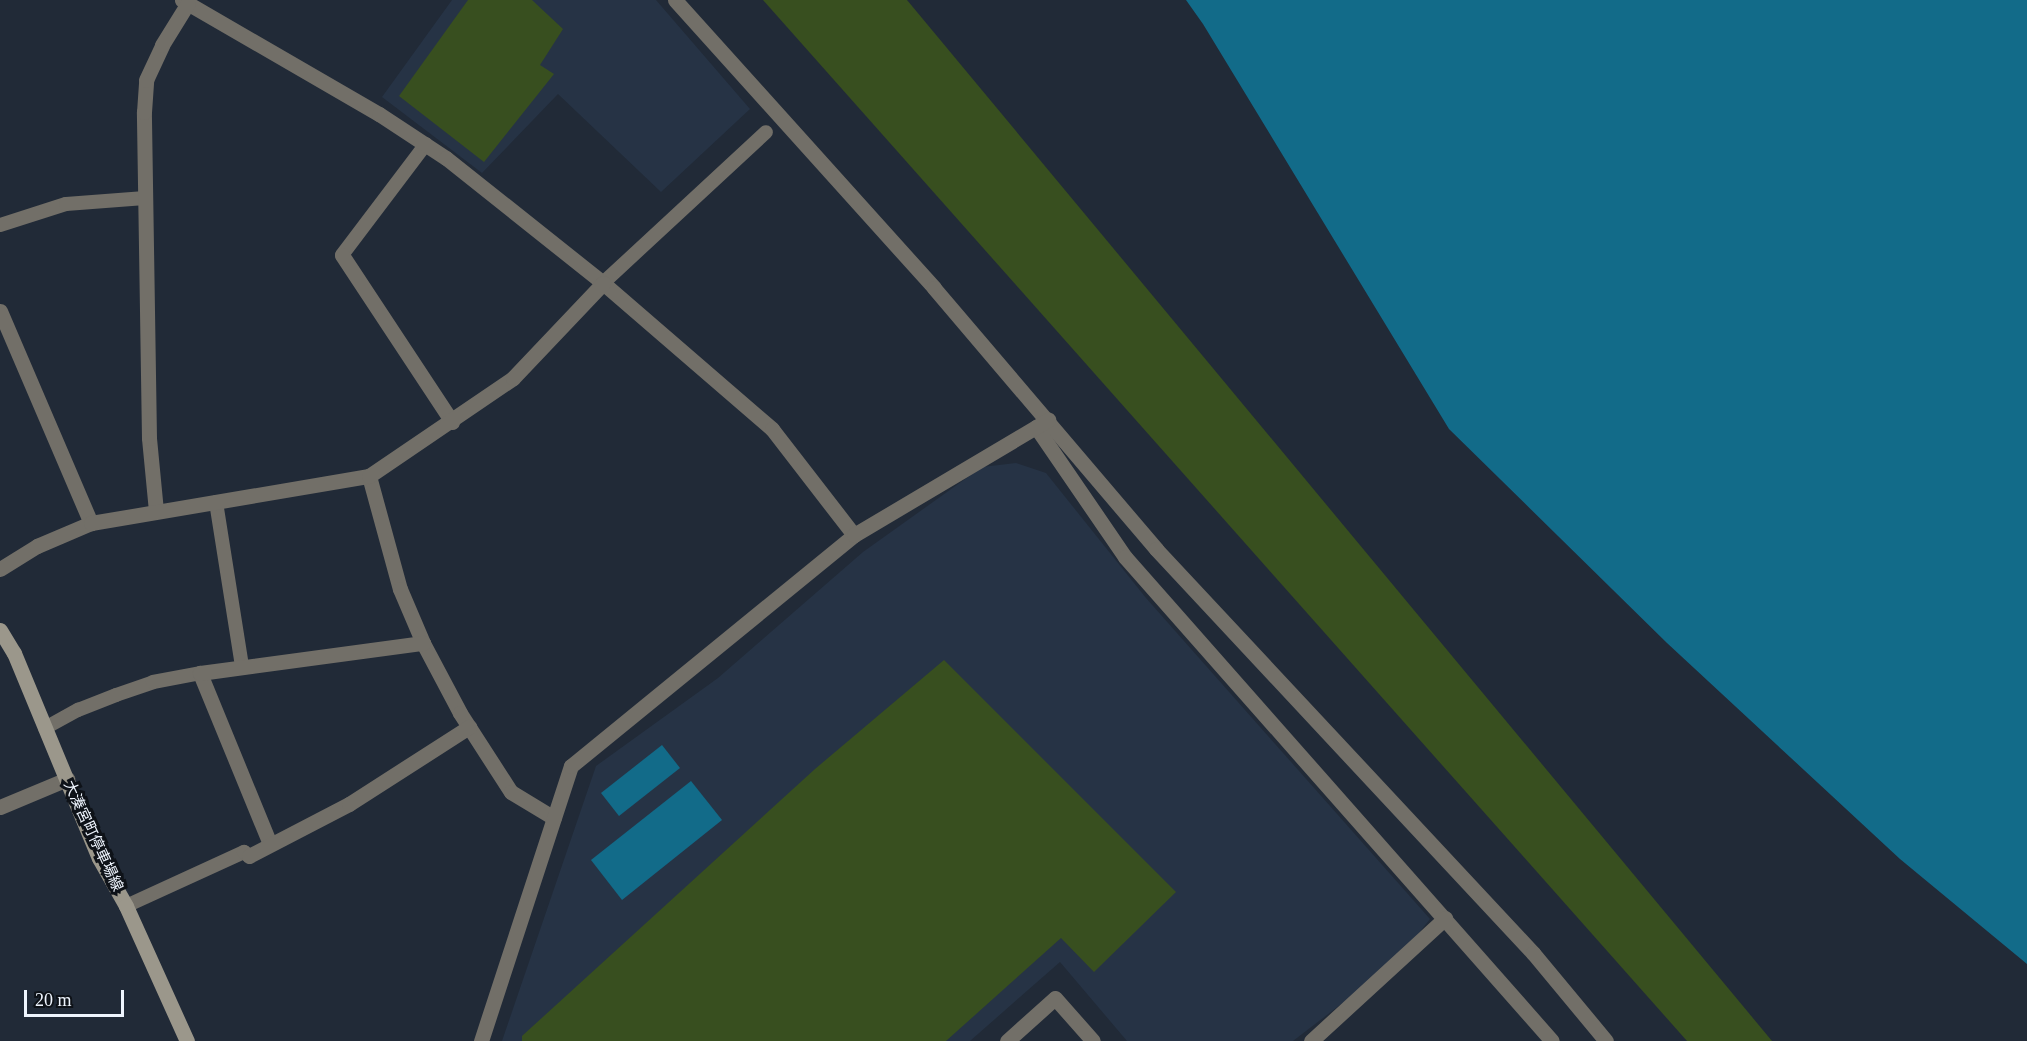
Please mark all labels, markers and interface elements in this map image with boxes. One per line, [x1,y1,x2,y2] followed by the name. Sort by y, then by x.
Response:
[59,778,127,894] street label: 大湊宮町停車場線
[27,978,128,1016] scale bar
[35,990,72,1010] text: 20 m

